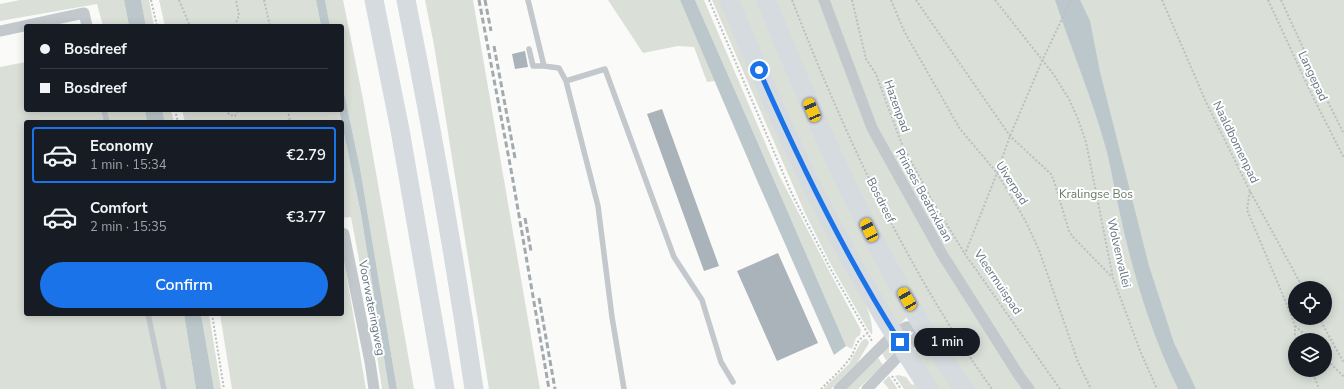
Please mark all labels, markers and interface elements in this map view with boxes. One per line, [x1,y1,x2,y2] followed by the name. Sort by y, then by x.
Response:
[64,39,127,59] text: Bosdreef
[1294,48,1332,104] street label: Langepad
[750,61,768,79] route start
[64,78,127,98] text: Bosdreef
[880,78,914,134] street label: Hazenpad
[802,97,822,123] car
[1209,98,1263,186] street label: Naaldbomenpad
[90,136,153,156] text: Economy
[42,137,78,173] icon: car
[286,145,326,165] text: €2.79
[892,146,956,244] street label: Prinses Beatrixlaan
[90,156,166,174] text: 1 min · 15:34
[992,158,1032,208] street label: Uiverpad
[863,175,900,226] street label: Bosdreef
[1059,186,1133,202] park label: Kralingse Bos
[90,198,147,218] text: Comfort
[42,199,78,235] icon: car
[286,207,326,227] text: €3.77
[858,217,880,243] car
[1103,217,1135,289] street label: Wolvenvallei
[90,218,166,236] text: 2 min · 15:35
[970,246,1026,317] street label: Vleermuispad
[355,258,389,357] street label: Voorwateringweg
[40,262,328,308] button: Confirm
[1288,281,1332,377] map controls
[1288,281,1332,325] button: locate
[896,286,918,312] car
[914,328,980,356] callout: 1 min
[891,333,909,351] route end
[930,333,964,351] text: 1 min
[1288,333,1332,377] button: layers

